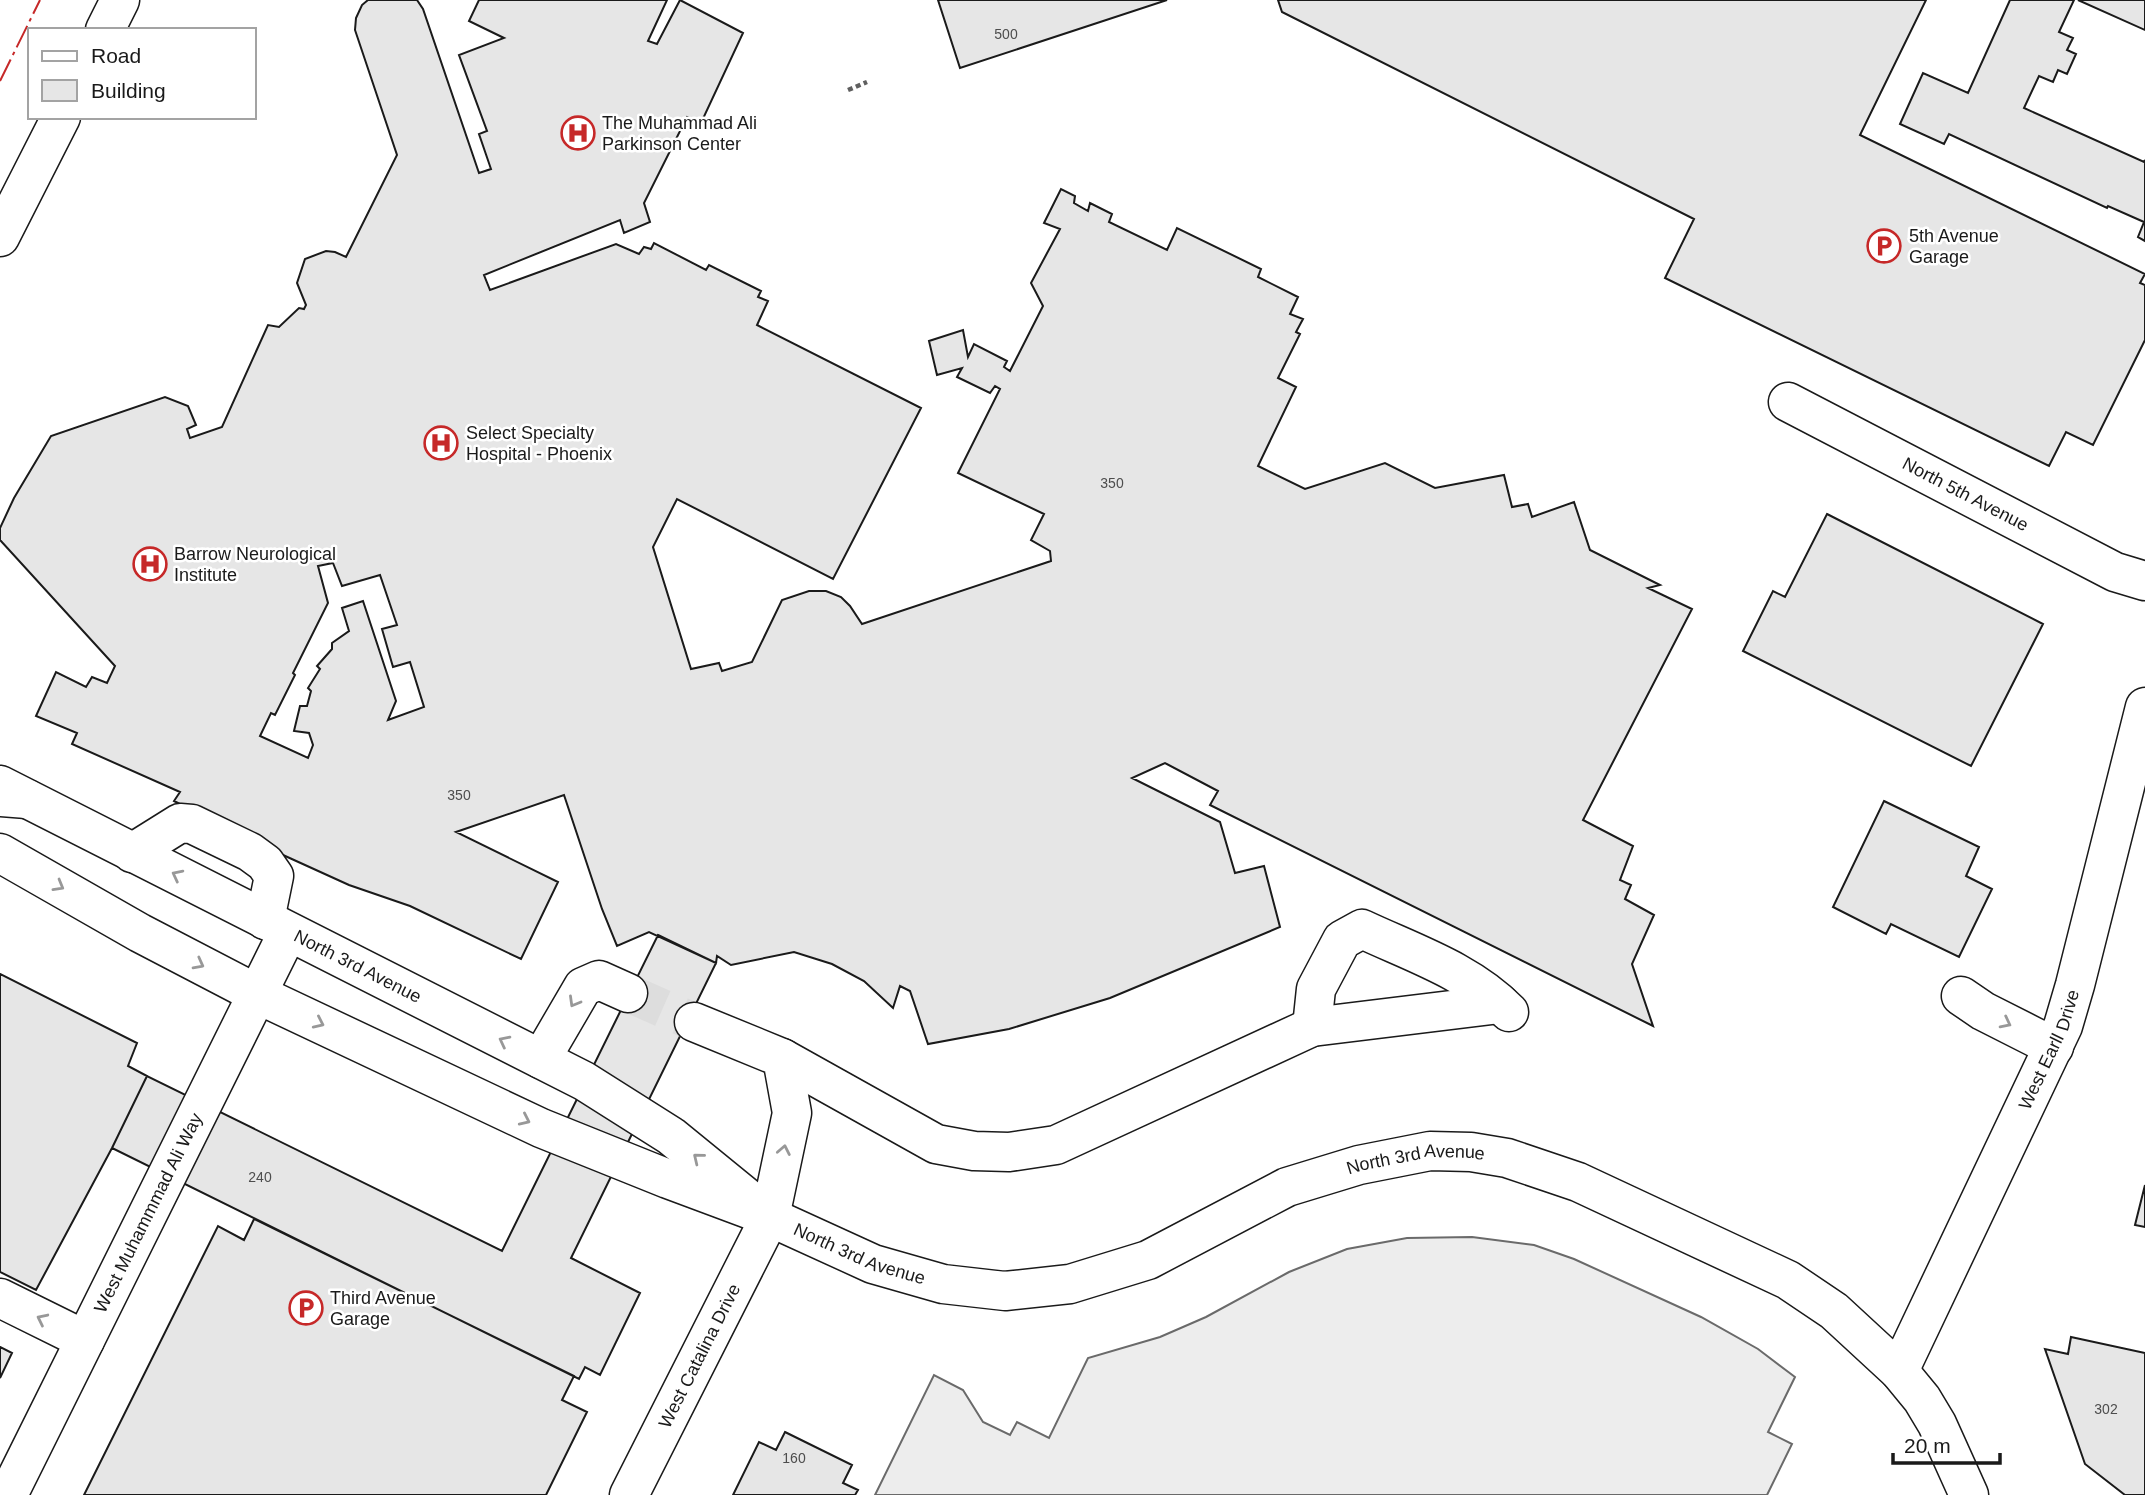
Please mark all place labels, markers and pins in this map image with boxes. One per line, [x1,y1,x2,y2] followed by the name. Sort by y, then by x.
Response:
[602,113,757,154] place label: The Muhammad Ali Parkinson Center
[559,114,597,152] hospital icon: The Muhammad Ali Parkinson Center
[1909,226,1999,267] place label: 5th Avenue Garage
[1865,227,1903,265] parking icon: 5th Avenue Garage
[466,423,612,464] place label: Select Specialty Hospital - Phoenix
[422,424,460,462] hospital icon: Select Specialty Hospital - Phoenix
[174,544,336,585] place label: Barrow Neurological Institute
[131,545,169,583] hospital icon: Barrow Neurological Institute
[330,1288,436,1329] place label: Third Avenue Garage
[287,1289,325,1327] parking icon: Third Avenue Garage

